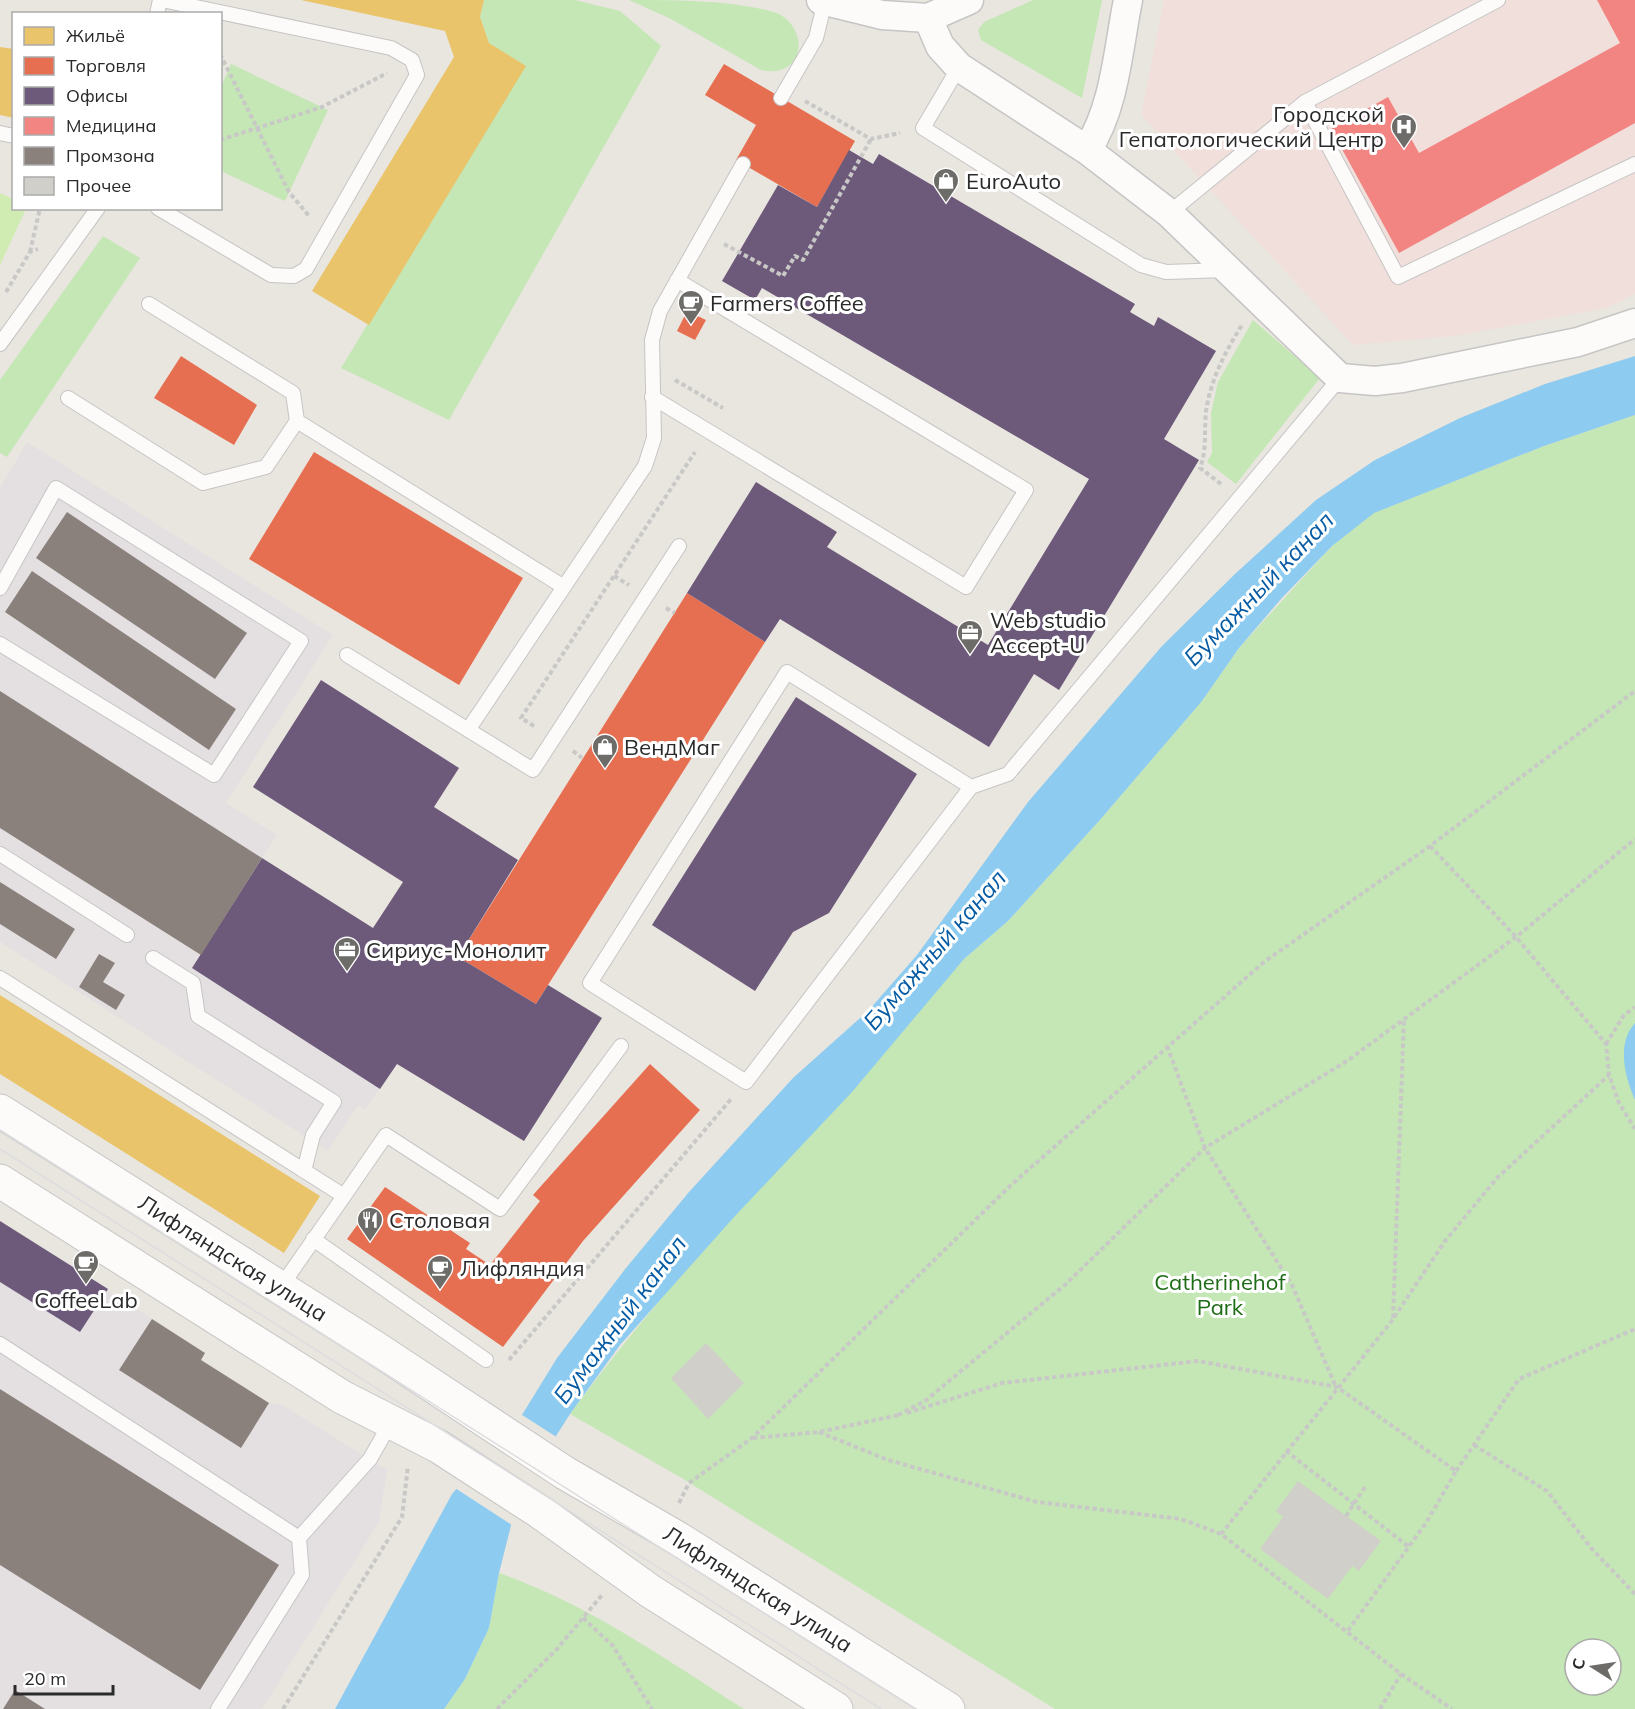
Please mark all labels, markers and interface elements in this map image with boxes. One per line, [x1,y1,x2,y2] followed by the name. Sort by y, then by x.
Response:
[12,12,222,210] legend
[66,24,125,47] text: Жильё
[66,54,146,77] text: Торговля
[66,84,128,107] text: Офисы
[1119,100,1384,153] place label: Городской Гепатологический Центр
[1389,112,1419,150] hospital icon: Городской Гепатологический Центр
[66,114,157,137] text: Медицина
[66,144,155,167] text: Промзона
[931,166,961,204] shop icon: EuroAuto
[966,167,1061,195] place label: EuroAuto
[66,174,131,197] text: Прочее
[676,288,706,326] cafe icon: Farmers Coffee
[710,289,864,317] place label: Farmers Coffee
[1177,505,1339,672] water label: Бумажный канал
[990,606,1106,659] place label: Web studio Accept-U
[955,618,985,656] office icon: Web studio Accept-U
[590,732,620,770] shop icon: ВендМаг
[624,733,720,761] place label: ВендМаг
[856,863,1012,1036] water label: Бумажный канал
[332,935,362,973] office icon: Сириус-Монолит
[366,936,546,964] place label: Сириус-Монолит
[133,1188,333,1328] street label: Лифляндская улица
[355,1205,385,1243] restaurant icon: Столовая
[389,1206,490,1234] place label: Столовая
[546,1229,692,1409] water label: Бумажный канал
[71,1248,101,1286] cafe icon: CoffeeLab
[425,1253,455,1291] cafe icon: Лифляндия
[460,1254,585,1282] place label: Лифляндия
[1154,1268,1286,1321] park label: Catherinehof Park
[34,1286,138,1314] place label: CoffeeLab
[658,1519,858,1659] street label: Лифляндская улица
[1563,1637,1623,1697] north arrow
[1567,1656,1589,1671] text: С
[15,1658,112,1696] scale bar
[24,1667,66,1690] text: 20 m

